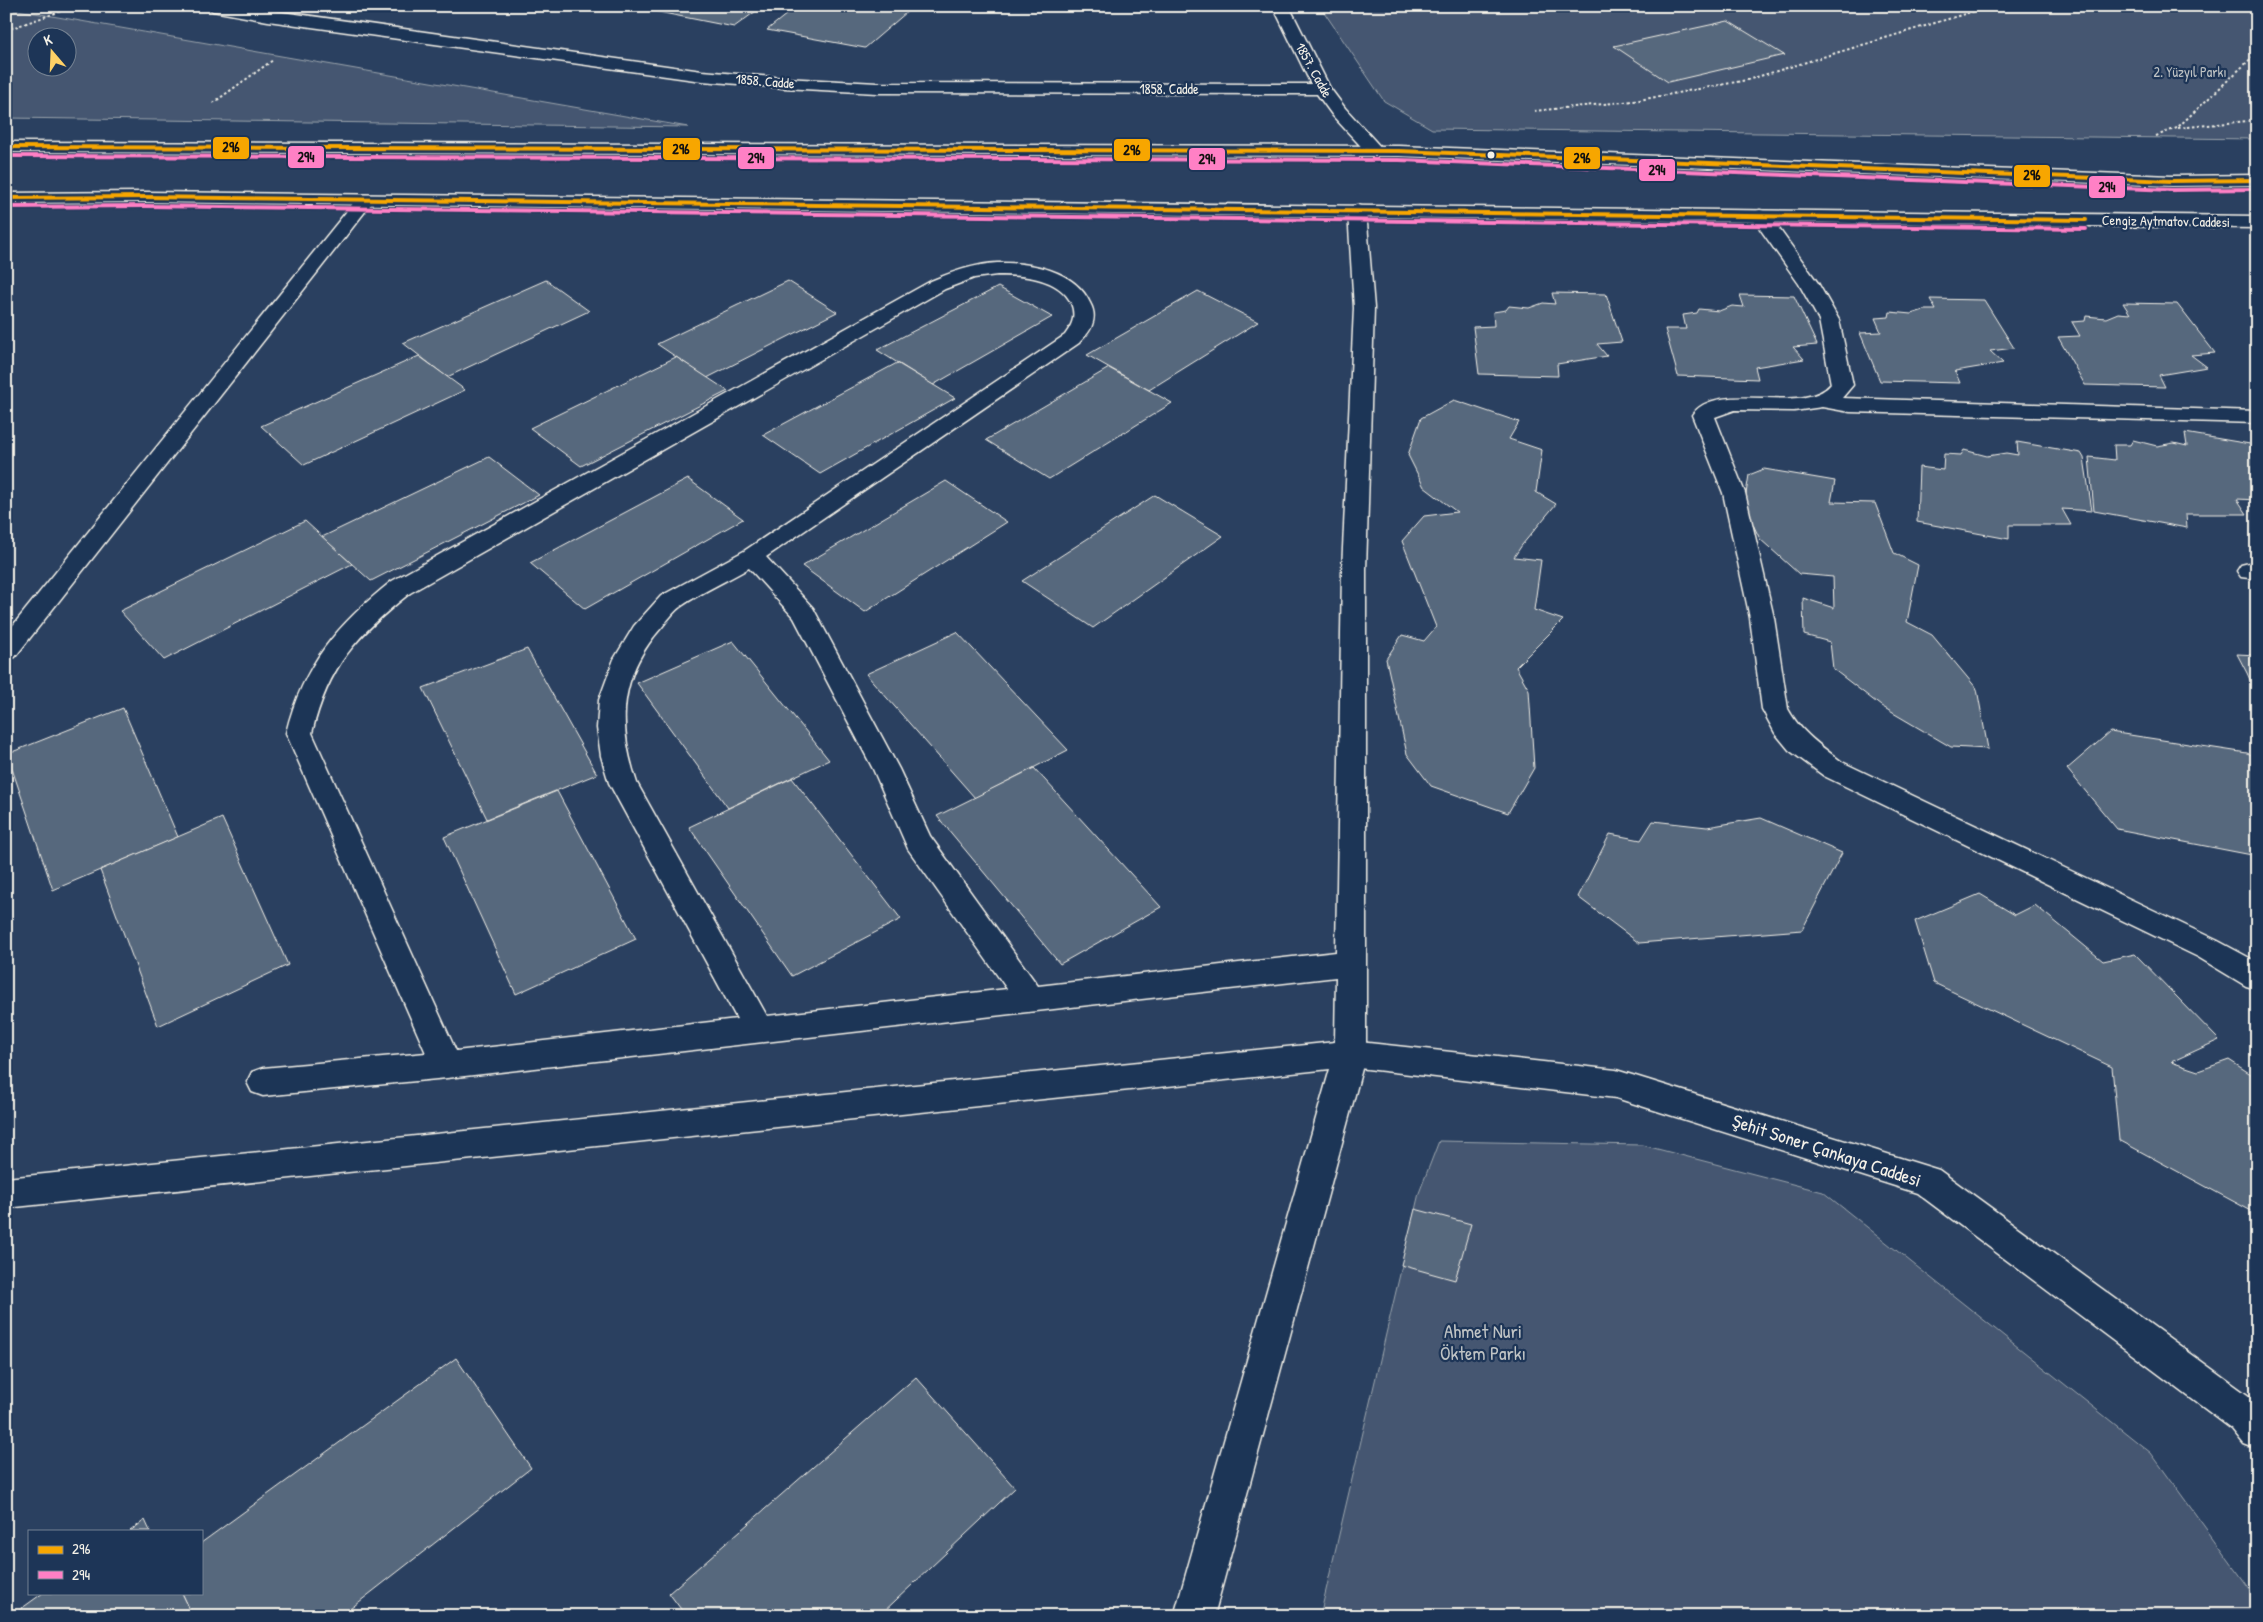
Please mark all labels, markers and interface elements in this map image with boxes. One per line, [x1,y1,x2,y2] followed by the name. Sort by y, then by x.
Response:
[28,28,78,78] north arrow
[41,29,55,49] text: K
[1292,39,1337,101] street label: 1857. Cadde
[2153,62,2227,82] park label: 2. Yüzyıl Parkı
[735,68,796,93] street label: 1858. Cadde
[1140,79,1199,98] street label: 1858. Cadde
[212,136,250,160] line badge: 296
[222,137,240,156] text: 296
[662,137,701,161] line badge: 296
[1113,138,1151,162] line badge: 296
[672,139,690,158] text: 296
[1123,140,1141,159] text: 296
[287,145,325,169] line badge: 294
[737,146,775,170] line badge: 294
[1563,146,1601,170] line badge: 296
[298,147,315,166] text: 294
[1188,147,1226,171] line badge: 294
[748,148,765,167] text: 294
[1573,148,1591,167] text: 296
[1199,149,1216,168] text: 294
[1486,150,1496,160] unlabelled marker
[1638,158,1676,182] line badge: 294
[1649,160,1666,179] text: 294
[2013,164,2051,188] line badge: 296
[2023,165,2041,184] text: 296
[2088,175,2126,199] line badge: 294
[2099,177,2116,196] text: 294
[2102,210,2230,232] street label: Cengiz Aytmatov Caddesi
[1729,1107,1925,1193] street label: Şehit Soner Çankaya Caddesi
[1440,1318,1526,1366] park label: Ahmet Nuri Öktem Parkı
[28,1530,202,1594] legend
[72,1538,91,1559] text: 296
[72,1564,91,1585] text: 294

